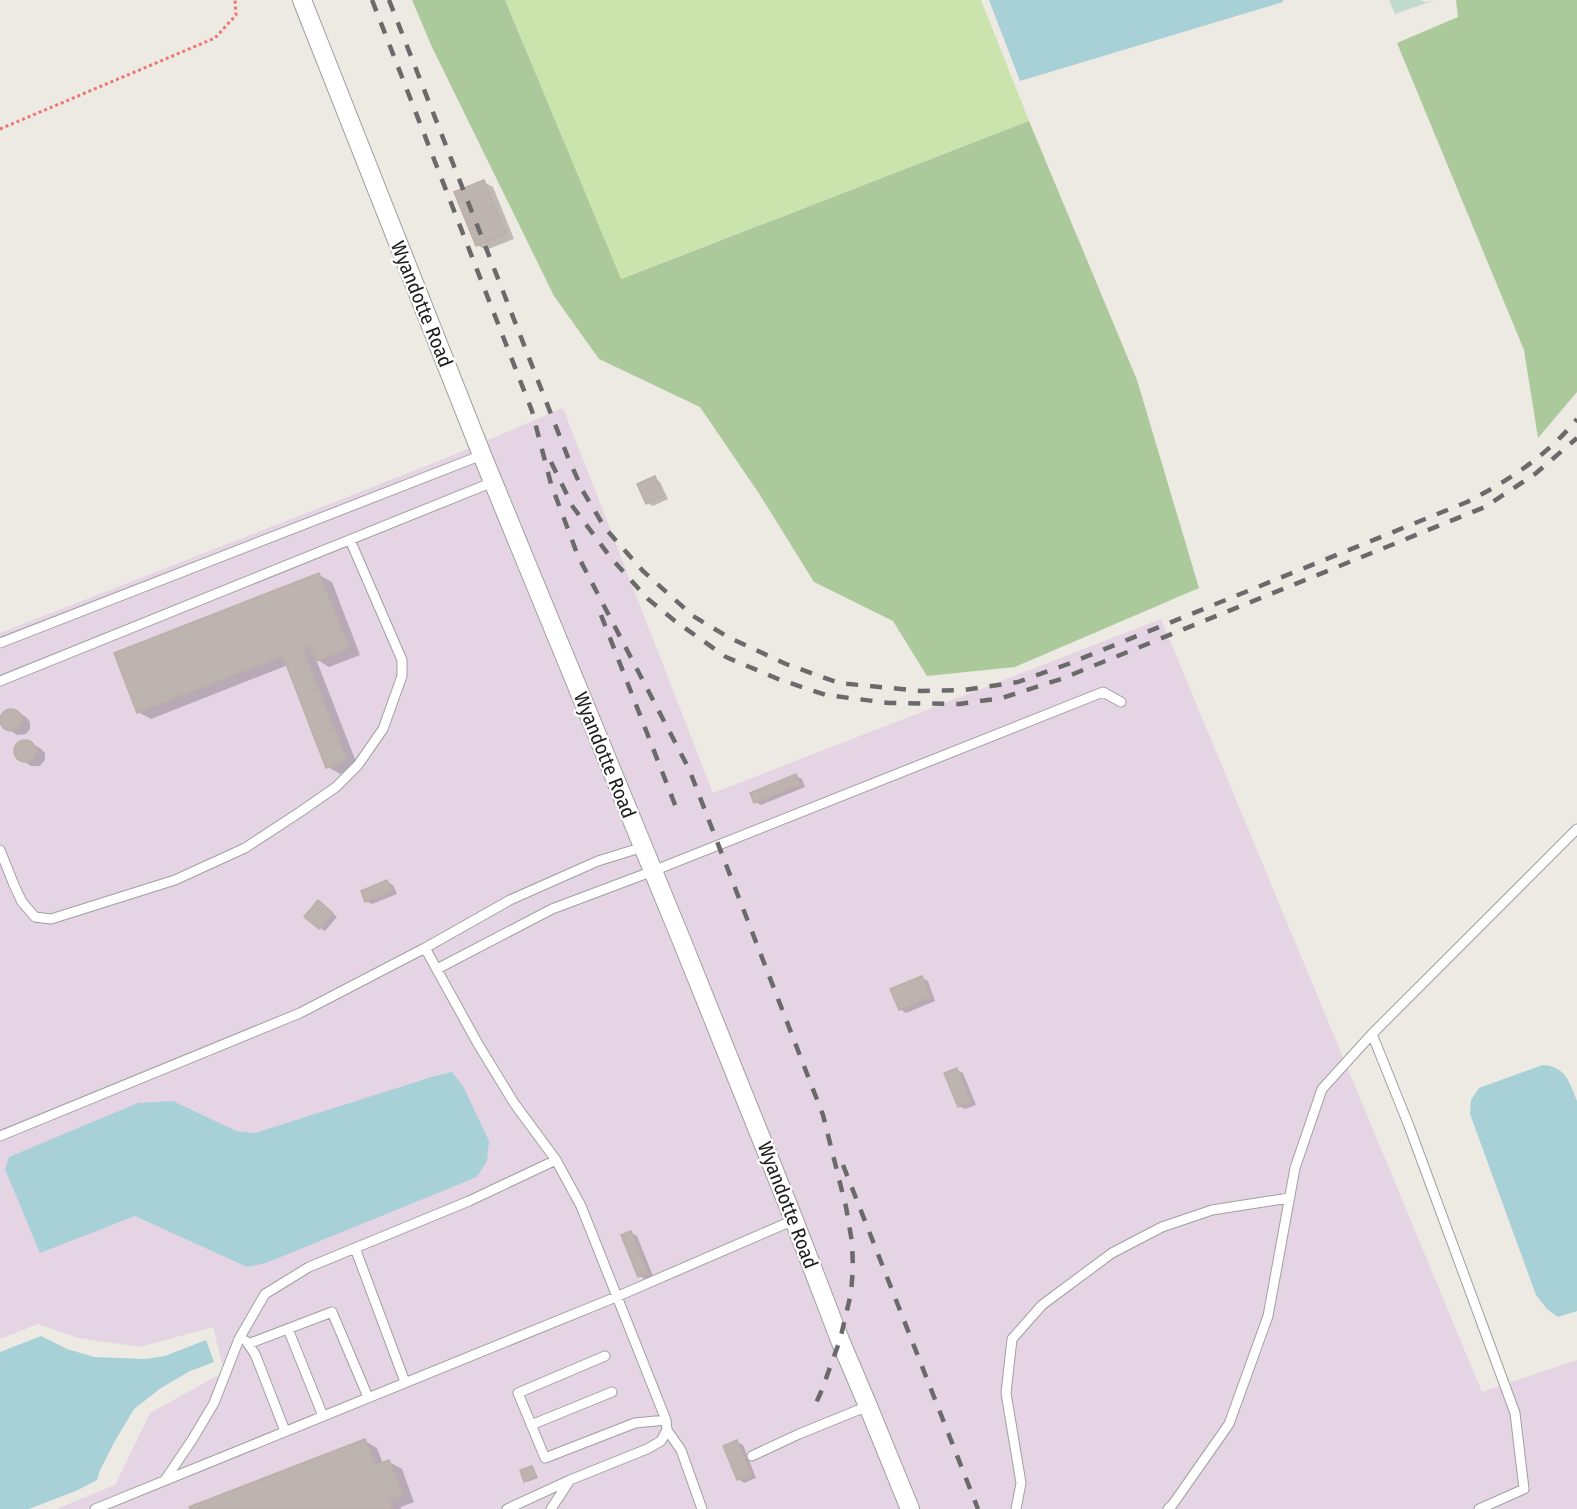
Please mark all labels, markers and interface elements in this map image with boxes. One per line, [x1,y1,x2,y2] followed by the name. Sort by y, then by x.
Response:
[386,237,458,371] street label: Wyandotte Road
[569,688,641,822] street label: Wyandotte Road
[753,1138,823,1272] street label: Wyandotte Road

